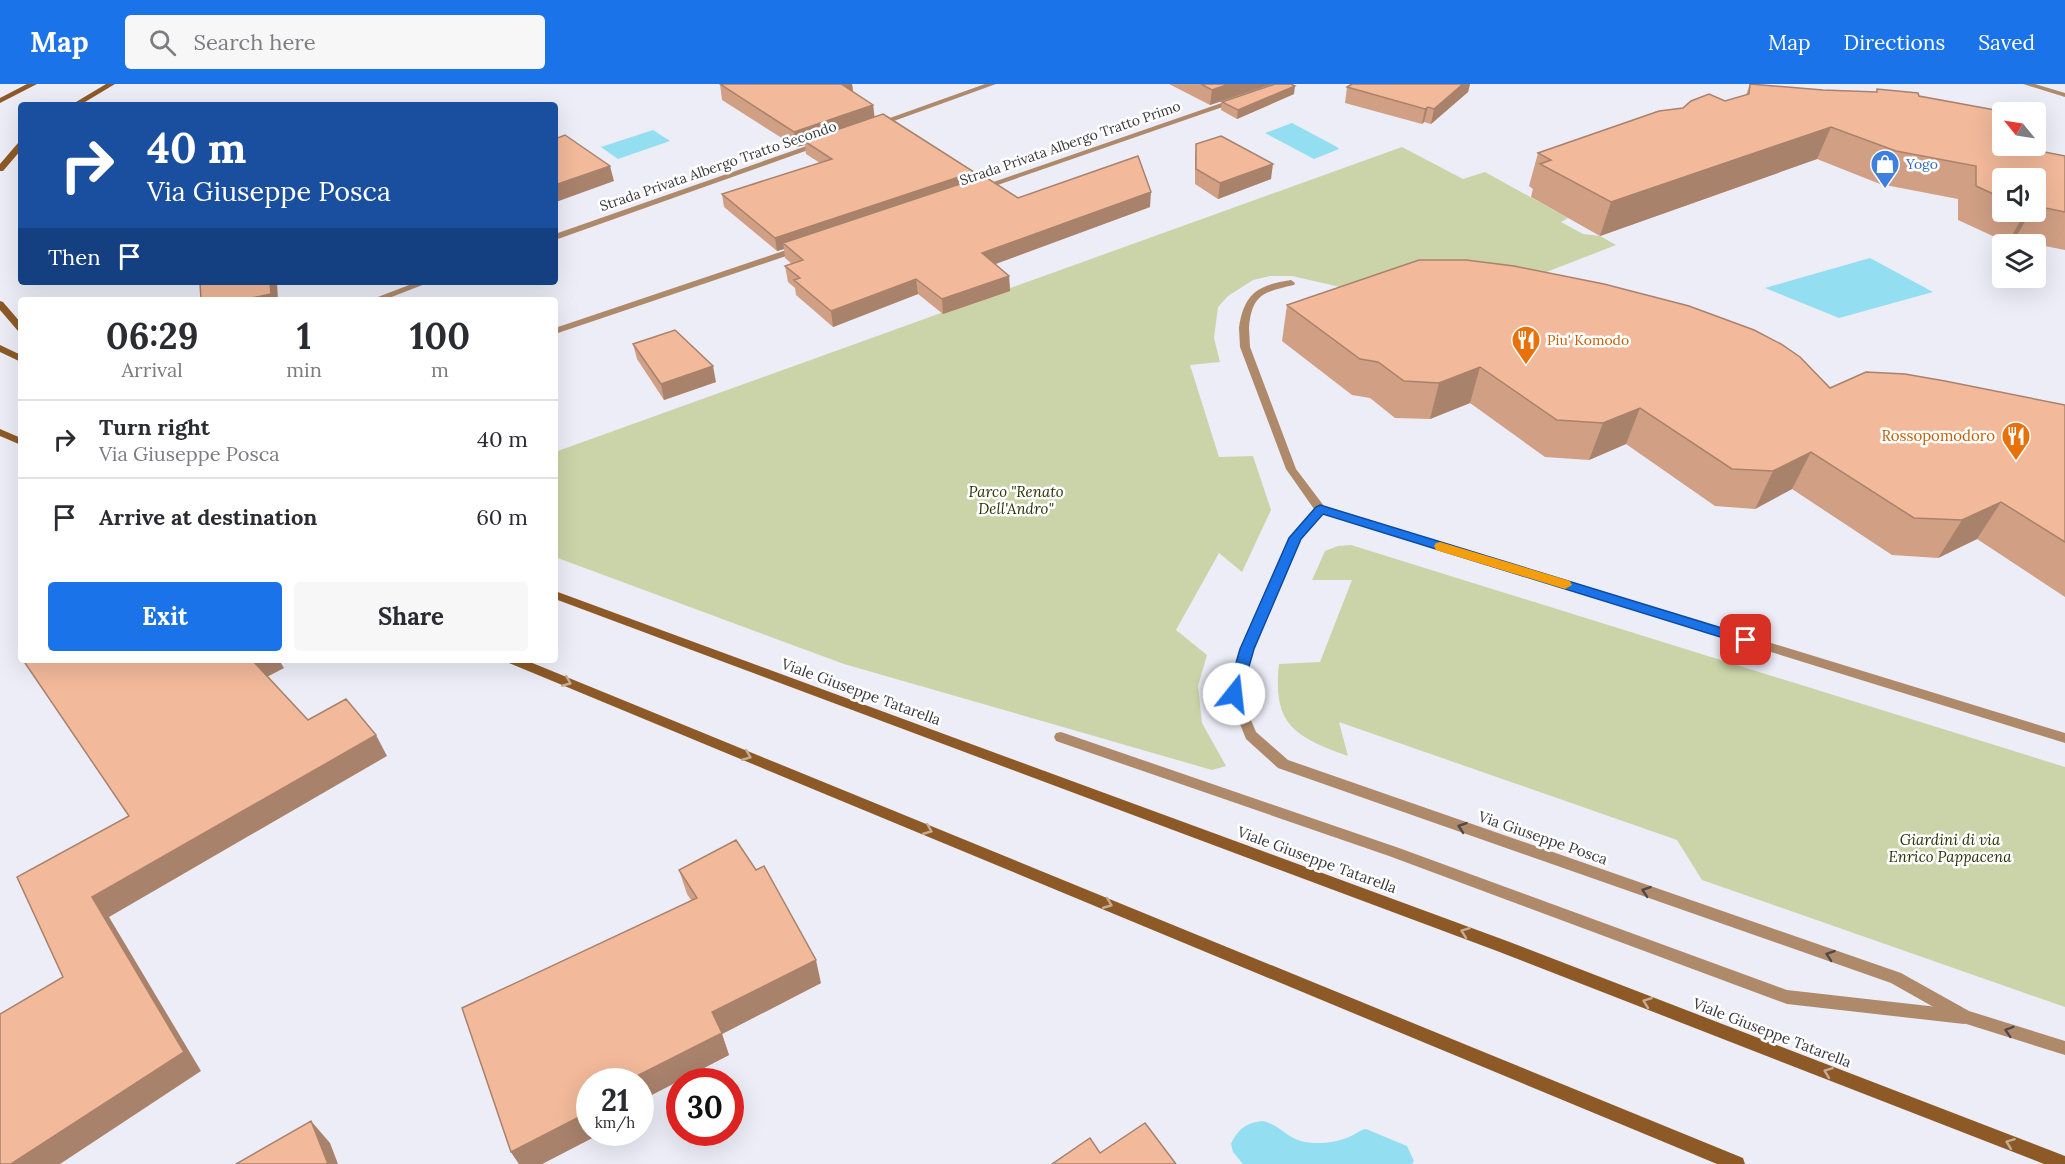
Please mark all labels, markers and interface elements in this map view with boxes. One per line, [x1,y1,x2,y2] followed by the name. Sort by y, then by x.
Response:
[125,15,545,69] search box
[30,24,89,60] text: Map
[146,26,179,59] icon: search
[194,28,316,56] text: Search here
[1768,29,1811,56] text: Map
[1844,29,1945,56] text: Directions
[1978,29,2035,56] text: Saved
[957,97,1183,189] street label: Strada Privata Albergo Tratto Primo
[1992,102,2046,156] north arrow
[1992,102,2046,288] map controls
[597,117,839,215] street label: Strada Privata Albergo Tratto Secondo
[147,121,246,175] text: 40 m
[48,126,126,204] icon: right
[1869,148,1901,190] shop icon: Yogo
[1905,155,1938,173] place label: Yogo
[1992,168,2046,222] button: sound
[147,174,391,208] text: Via Giuseppe Posca
[1992,234,2046,288] button: layers
[113,240,146,273] icon: arrive
[48,243,101,271] text: Then
[106,313,198,359] text: 06:29
[297,313,311,359] text: 1
[410,313,470,359] text: 100
[1510,324,1542,366] restaurant icon: Piu' Komodo
[1547,331,1629,349] place label: Piu' Komodo
[122,357,183,382] text: Arrival
[286,357,322,382] text: min
[431,357,449,382] text: m
[99,413,210,441] text: Turn right
[2000,420,2032,462] restaurant icon: Rossopomodoro
[48,423,81,456] icon: right
[477,425,528,453] text: 40 m
[1881,426,1995,445] place label: Rossopomodoro
[99,441,280,466] text: Via Giuseppe Posca
[969,482,1064,518] park label: Parco "Renato Dell'Andro"
[48,501,81,534] icon: arrive
[99,503,317,531] text: Arrive at destination
[476,503,528,531] text: 60 m
[48,582,282,651] button: Exit
[294,582,528,651] button: Share
[1720,614,1771,665] pin
[1729,623,1762,656] icon: arrive
[778,654,944,729] street label: Viale Giuseppe Tatarella
[1202,662,1266,726] position arrow
[560,675,571,687] one-way arrow
[741,749,752,761] one-way arrow
[1475,806,1611,869] street label: Via Giuseppe Posca
[1457,821,1468,834] one-way arrow
[1234,822,1400,897] street label: Viale Giuseppe Tatarella
[921,823,932,835] one-way arrow
[1889,830,2012,866] park label: Giardini di via Enrico Pappacena
[1641,886,1652,898] one-way arrow
[1102,897,1113,909] one-way arrow
[1460,926,1470,939] one-way arrow
[1825,950,1836,963] one-way arrow
[1689,993,1854,1072] street label: Viale Giuseppe Tatarella
[1642,997,1653,1009] one-way arrow
[2004,1025,2015,1038] one-way arrow
[1824,1067,1834,1080] one-way arrow
[666,1068,744,1146] speed limit sign: 30
[601,1081,629,1119] text: 21
[595,1113,635,1132] text: km/h
[2005,1138,2016,1150] one-way arrow

